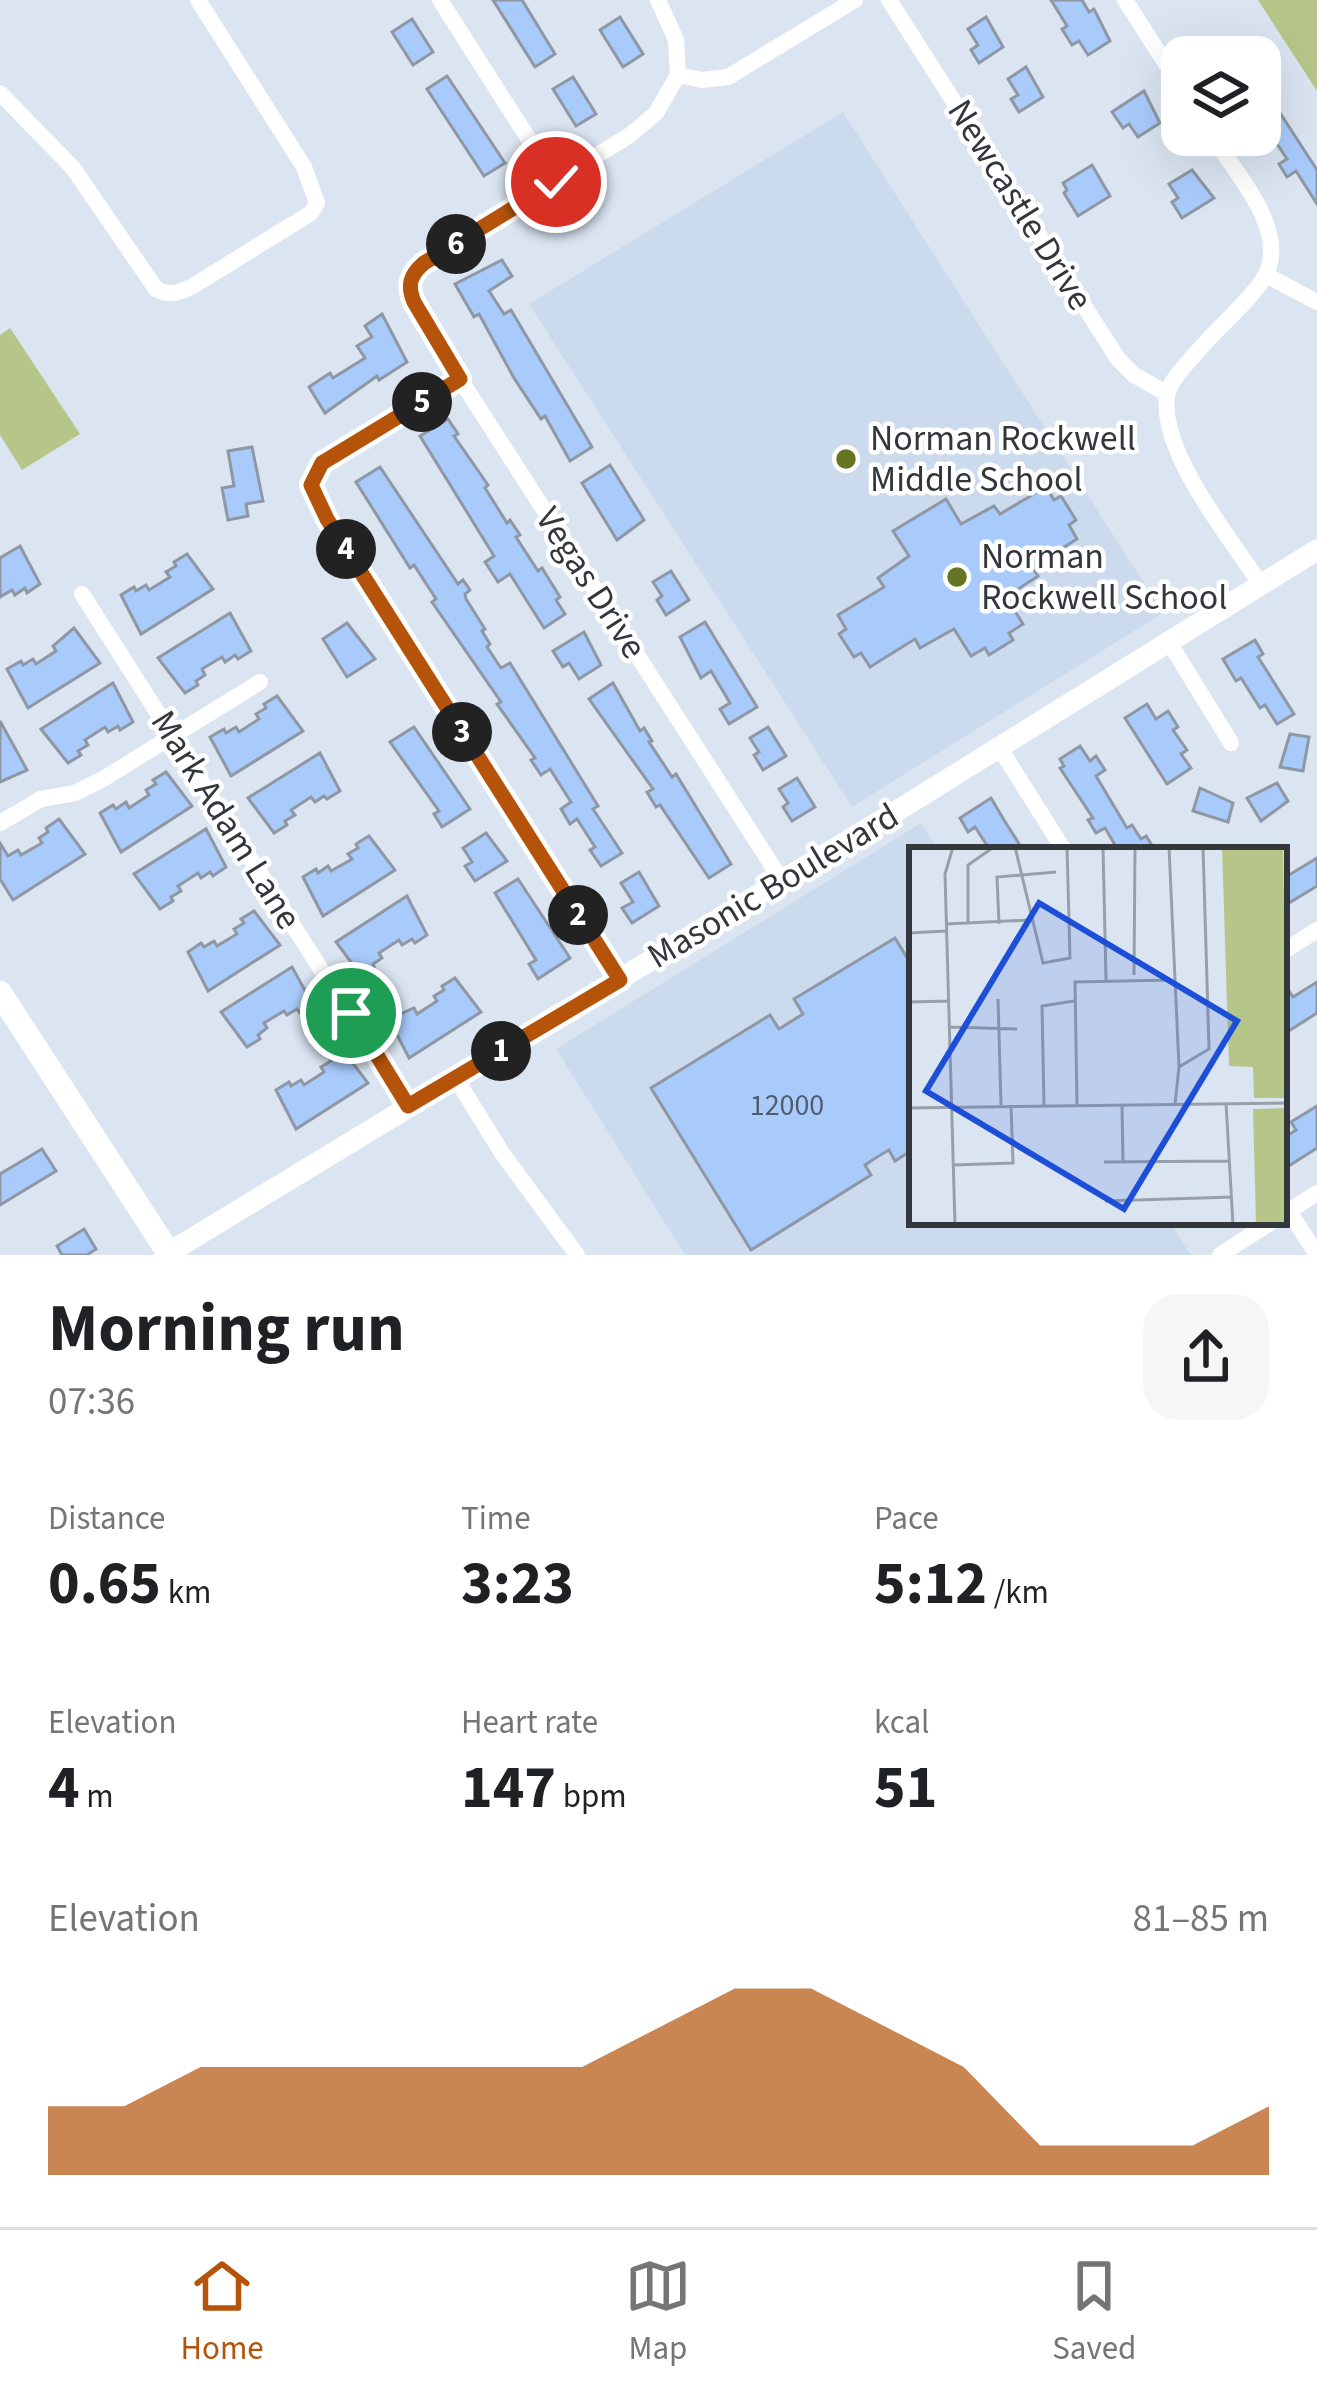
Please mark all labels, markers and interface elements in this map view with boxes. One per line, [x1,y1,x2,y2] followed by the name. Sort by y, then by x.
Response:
[1161,36,1281,156] map controls
[1161,36,1281,156] button: layers
[935,90,1105,320] street label: Newcastle Drive
[505,131,607,233] pin
[523,149,589,215] icon: check
[426,214,486,274] pin: 6
[447,220,465,267] text: 6
[392,372,452,432] pin: 5
[413,378,431,425] text: 5
[870,413,1136,505] place label: Norman Rockwell Middle School
[833,446,859,472] marker: Norman Rockwell Middle School
[523,497,659,669] street label: Vegas Drive
[316,519,376,579] pin: 4
[337,525,355,572] text: 4
[981,531,1227,623] place label: Norman Rockwell School
[944,564,970,590] marker: Norman Rockwell School
[138,701,314,939] street label: Mark Adam Lane
[432,702,492,762] pin: 3
[453,708,471,755] text: 3
[638,791,908,981] street label: Masonic Boulevard
[909,847,1287,1225] inset map
[548,885,608,945] pin: 2
[569,891,587,938] text: 2
[300,962,402,1064] pin
[318,980,384,1046] icon: arrive
[471,1021,531,1081] pin: 1
[492,1027,510,1074] text: 1
[750,1084,824,1127] house number: 12000
[48,1282,405,1376] text: Morning run
[1143,1294,1269,1420] button: share
[48,1374,135,1430] text: 07:36
[48,1495,165,1542] text: Distance
[461,1495,531,1542] text: Time
[874,1495,939,1542] text: Pace
[48,1542,161,1627] text: 0.65
[461,1542,574,1627] text: 3:23
[874,1542,987,1627] text: 5:12
[161,1569,211,1616] text: km
[987,1569,1049,1616] text: /km
[48,1699,177,1746] text: Elevation
[461,1699,598,1746] text: Heart rate
[874,1699,930,1746] text: kcal
[48,1746,80,1831] text: 4
[461,1746,556,1831] text: 147
[874,1746,937,1831] text: 51
[80,1773,114,1820] text: m
[556,1773,627,1820] text: bpm
[48,1891,200,1947] text: Elevation
[1133,1891,1269,1947] text: 81–85 m
[181,2253,264,2372] tab: Home
[625,2253,691,2372] tab: Map
[1052,2253,1136,2372] tab: Saved

